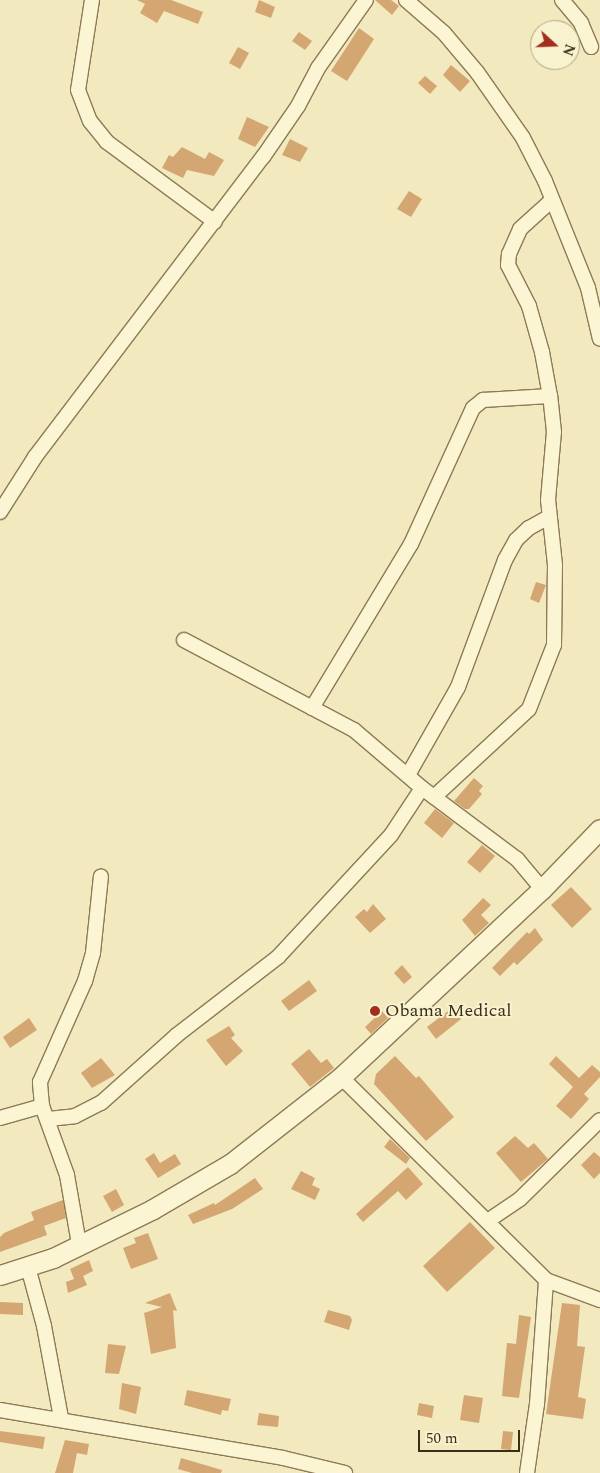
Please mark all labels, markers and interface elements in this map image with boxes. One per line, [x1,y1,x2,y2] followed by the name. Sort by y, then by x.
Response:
[530,20,580,70] north arrow
[557,41,580,59] text: N
[385,1000,511,1022] place label: Obama Medical
[369,1005,381,1017] marker: Obama Medical
[420,1420,522,1452] scale bar
[426,1427,458,1450] text: 50 m

